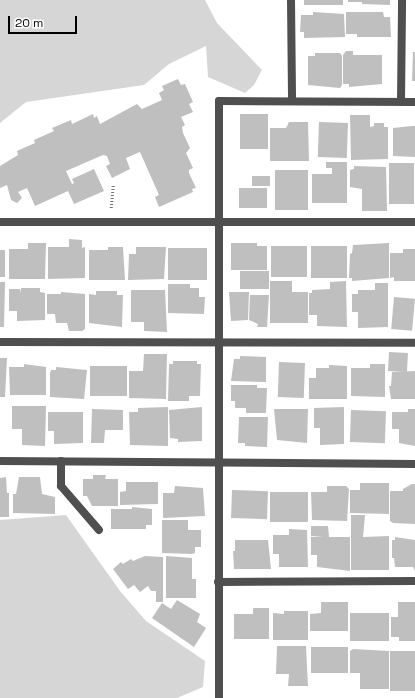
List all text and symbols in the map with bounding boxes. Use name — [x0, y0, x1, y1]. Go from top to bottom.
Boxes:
scale bar — [10, 8, 79, 34]
text: 20 m — [15, 15, 43, 31]

